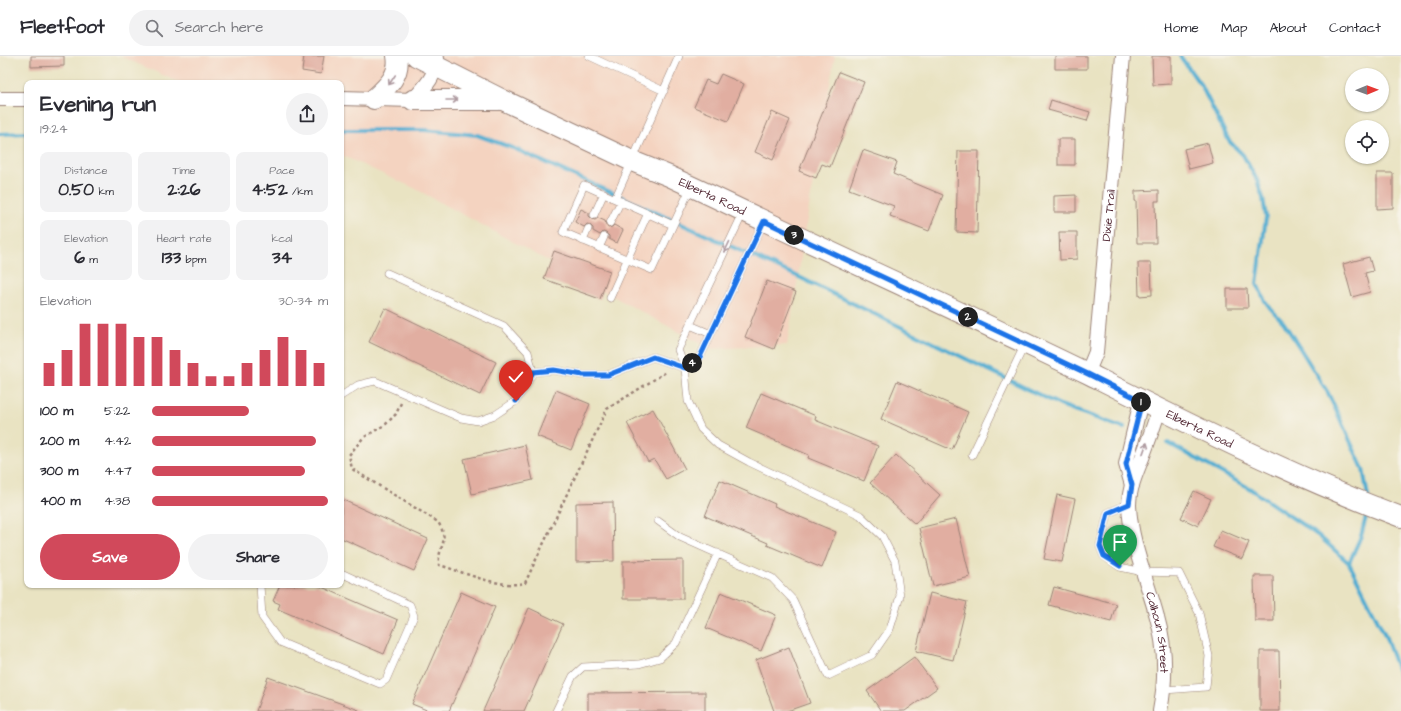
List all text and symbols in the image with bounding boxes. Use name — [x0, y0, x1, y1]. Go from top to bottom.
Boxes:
search box — [129, 10, 409, 46]
text: Fleetfoot — [20, 14, 105, 41]
icon: search — [143, 17, 165, 39]
text: Search here — [175, 17, 263, 38]
text: Home — [1164, 18, 1199, 38]
text: Map — [1221, 18, 1247, 38]
text: About — [1269, 18, 1307, 38]
text: Contact — [1329, 18, 1381, 38]
north arrow — [1345, 68, 1389, 112]
map controls — [1345, 68, 1389, 164]
one-way arrow — [388, 75, 396, 86]
text: Evening run — [40, 89, 156, 120]
button: share — [286, 93, 328, 135]
one-way arrow — [445, 96, 458, 104]
text: 19:24 — [40, 120, 68, 138]
button: locate — [1345, 120, 1389, 164]
text: Distance — [65, 163, 107, 178]
text: Time — [172, 163, 196, 178]
text: Pace — [269, 163, 295, 178]
street label: Elberta Road — [676, 173, 749, 219]
text: 0.50 — [58, 178, 94, 202]
text: 2:26 — [168, 178, 200, 202]
text: 4:52 — [252, 178, 288, 202]
text: km — [94, 184, 114, 199]
text: /km — [288, 184, 312, 199]
street label: Dixie Trail — [1098, 188, 1119, 242]
pin: 3 — [784, 225, 804, 245]
text: 3 — [791, 227, 797, 242]
text: Elevation — [64, 231, 108, 246]
text: Heart rate — [156, 231, 212, 246]
text: kcal — [271, 231, 293, 246]
one-way arrow — [723, 240, 730, 252]
text: 6 — [74, 246, 85, 270]
text: 133 — [162, 246, 181, 270]
text: 34 — [272, 246, 292, 270]
text: m — [85, 252, 98, 267]
text: bpm — [181, 252, 206, 267]
text: Elevation — [40, 292, 91, 310]
text: 30–34 m — [278, 292, 328, 310]
pin: 2 — [958, 307, 978, 327]
text: 2 — [965, 309, 971, 324]
pin: 4 — [682, 353, 702, 373]
text: 4 — [688, 355, 696, 370]
pin — [499, 360, 533, 401]
icon: check — [505, 366, 527, 388]
pin: 1 — [1131, 392, 1151, 412]
text: 1 — [1140, 394, 1142, 409]
text: 100 m — [40, 402, 73, 420]
text: 5:22 — [104, 402, 130, 420]
street label: Elberta Road — [1164, 405, 1236, 452]
text: 200 m — [40, 432, 79, 450]
text: 4:42 — [104, 432, 131, 450]
one-way arrow — [1142, 443, 1150, 455]
text: 300 m — [40, 462, 78, 480]
text: 4:47 — [104, 462, 132, 480]
text: 400 m — [40, 492, 81, 510]
text: 4:38 — [104, 492, 130, 510]
pin — [1103, 525, 1137, 566]
icon: arrive — [1109, 531, 1131, 553]
button: Save — [40, 534, 180, 580]
button: Share — [188, 534, 328, 580]
street label: Calhoun Street — [1141, 589, 1173, 673]

